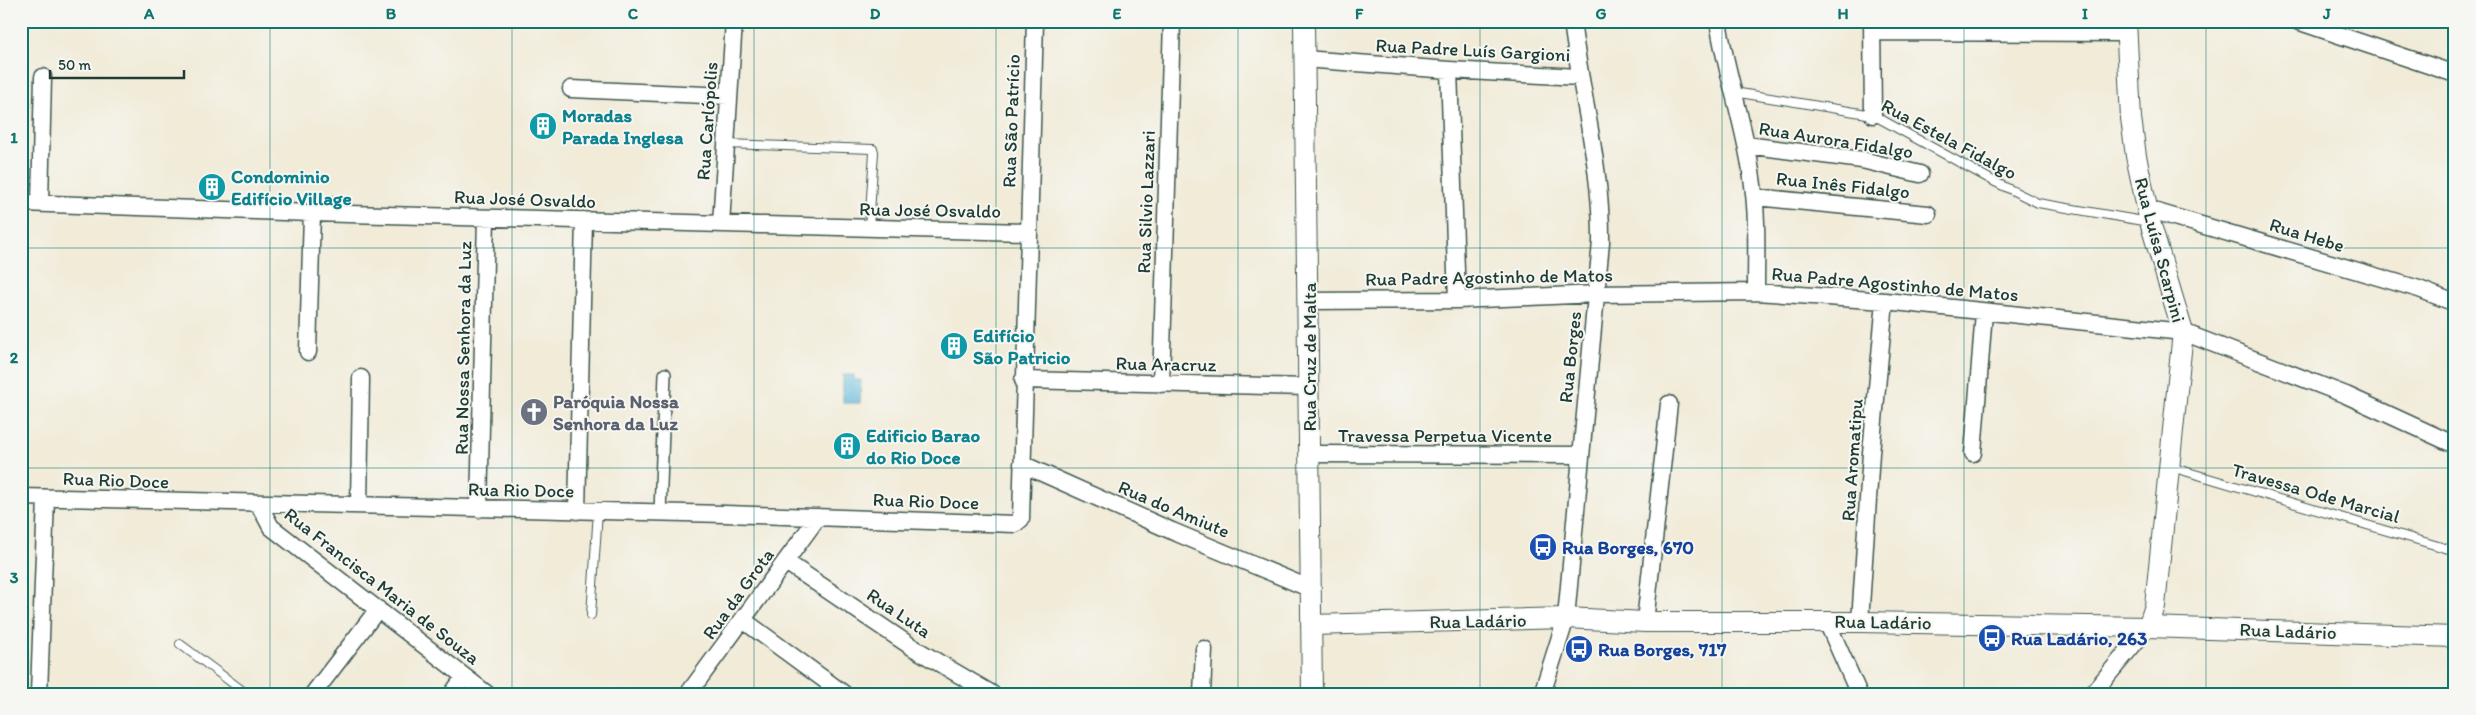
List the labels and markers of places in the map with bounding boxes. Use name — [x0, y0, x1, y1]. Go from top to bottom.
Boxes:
place label: Moradas Parada Inglesa — [562, 104, 684, 149]
building icon: Moradas Parada Inglesa — [528, 111, 558, 141]
place label: Condominio Edifício Village — [231, 165, 352, 210]
building icon: Condominio Edifício Village — [197, 172, 227, 202]
place label: Edifício São Patricio — [973, 324, 1071, 369]
building icon: Edifício São Patricio — [939, 331, 969, 361]
place label: Paróquia Nossa Senhora da Luz — [553, 390, 679, 435]
church icon: Paróquia Nossa Senhora da Luz — [519, 397, 549, 427]
place label: Edificio Barao do Rio Doce — [866, 424, 980, 469]
building icon: Edificio Barao do Rio Doce — [832, 431, 862, 461]
bus stop icon: Rua Borges, 670 — [1528, 532, 1558, 562]
place label: Rua Borges, 670 — [1562, 536, 1694, 559]
bus stop icon: Rua Ladário, 263 — [1977, 623, 2007, 653]
place label: Rua Ladário, 263 — [2011, 627, 2147, 650]
bus stop icon: Rua Borges, 717 — [1564, 634, 1594, 664]
place label: Rua Borges, 717 — [1598, 638, 1727, 661]

